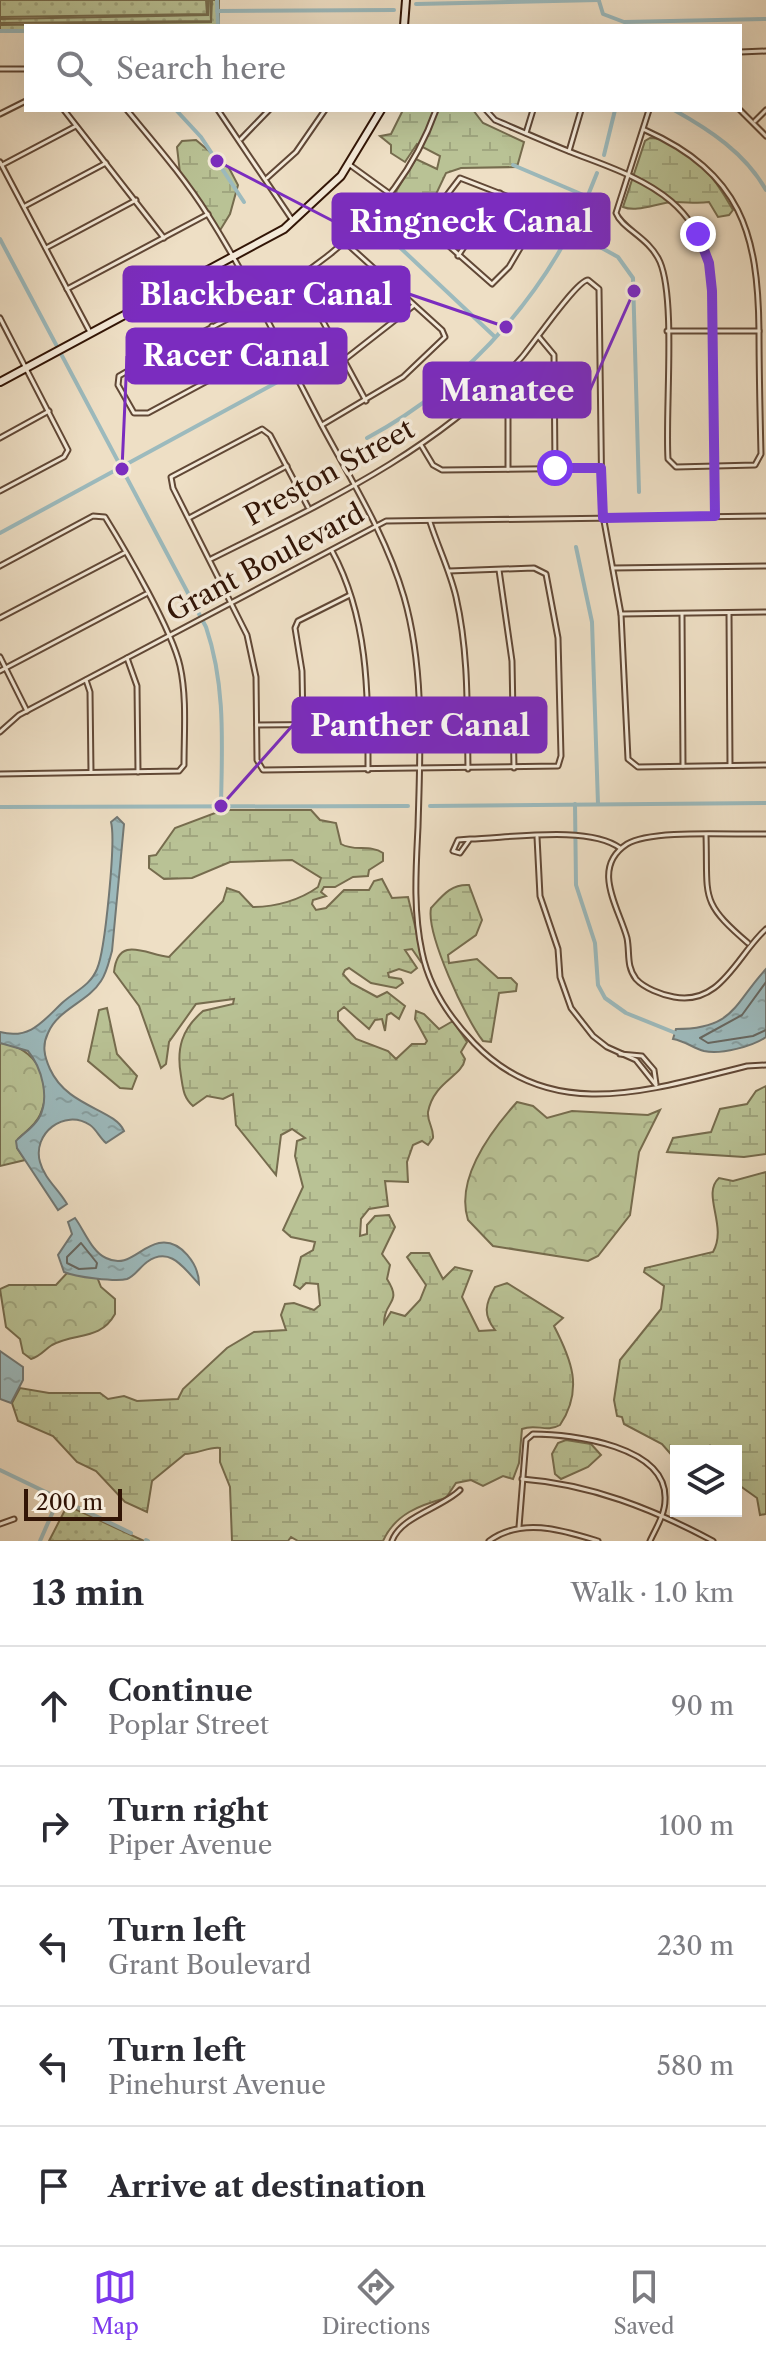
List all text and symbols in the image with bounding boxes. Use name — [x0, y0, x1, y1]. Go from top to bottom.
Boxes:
search box — [24, 24, 742, 112]
icon: search — [52, 46, 96, 90]
text: Search here — [116, 50, 286, 87]
callout: Ringneck Canal — [333, 194, 609, 248]
text: Ringneck Canal — [349, 203, 593, 240]
route end — [680, 216, 716, 252]
callout: Blackbear Canal — [124, 267, 409, 321]
text: Blackbear Canal — [139, 276, 393, 313]
callout: Racer Canal — [127, 329, 346, 383]
text: Racer Canal — [143, 337, 329, 374]
callout: Manatee — [424, 363, 590, 417]
text: Manatee — [440, 372, 574, 409]
street label: Preston Street — [238, 411, 420, 533]
route start — [537, 450, 573, 486]
street label: Grant Boulevard — [160, 496, 370, 628]
callout: Panther Canal — [293, 698, 546, 752]
text: Panther Canal — [310, 707, 530, 744]
map controls — [670, 1445, 742, 1517]
button: layers — [670, 1445, 742, 1517]
scale bar — [24, 1485, 122, 1521]
text: 200 m — [36, 1489, 103, 1516]
text: 13 min — [32, 1572, 144, 1614]
text: Walk · 1.0 km — [571, 1577, 734, 1609]
text: Continue — [108, 1672, 253, 1709]
icon: ahead — [32, 1684, 76, 1728]
text: 90 m — [671, 1690, 734, 1722]
text: Poplar Street — [108, 1709, 269, 1741]
text: Turn right — [108, 1792, 268, 1829]
icon: right — [32, 1804, 76, 1848]
text: 100 m — [659, 1810, 734, 1842]
text: Piper Avenue — [108, 1829, 272, 1861]
text: Turn left — [108, 1912, 245, 1949]
icon: left — [32, 1924, 76, 1968]
text: 230 m — [657, 1930, 734, 1962]
text: Grant Boulevard — [108, 1949, 311, 1981]
text: Turn left — [108, 2032, 245, 2069]
icon: left — [32, 2044, 76, 2088]
text: 580 m — [657, 2050, 734, 2082]
text: Pinehurst Avenue — [108, 2069, 326, 2101]
icon: arrive — [32, 2164, 76, 2208]
text: Arrive at destination — [108, 2168, 426, 2205]
tab: Map — [91, 2265, 139, 2340]
tab: Directions — [322, 2265, 430, 2340]
tab: Saved — [613, 2265, 674, 2340]

